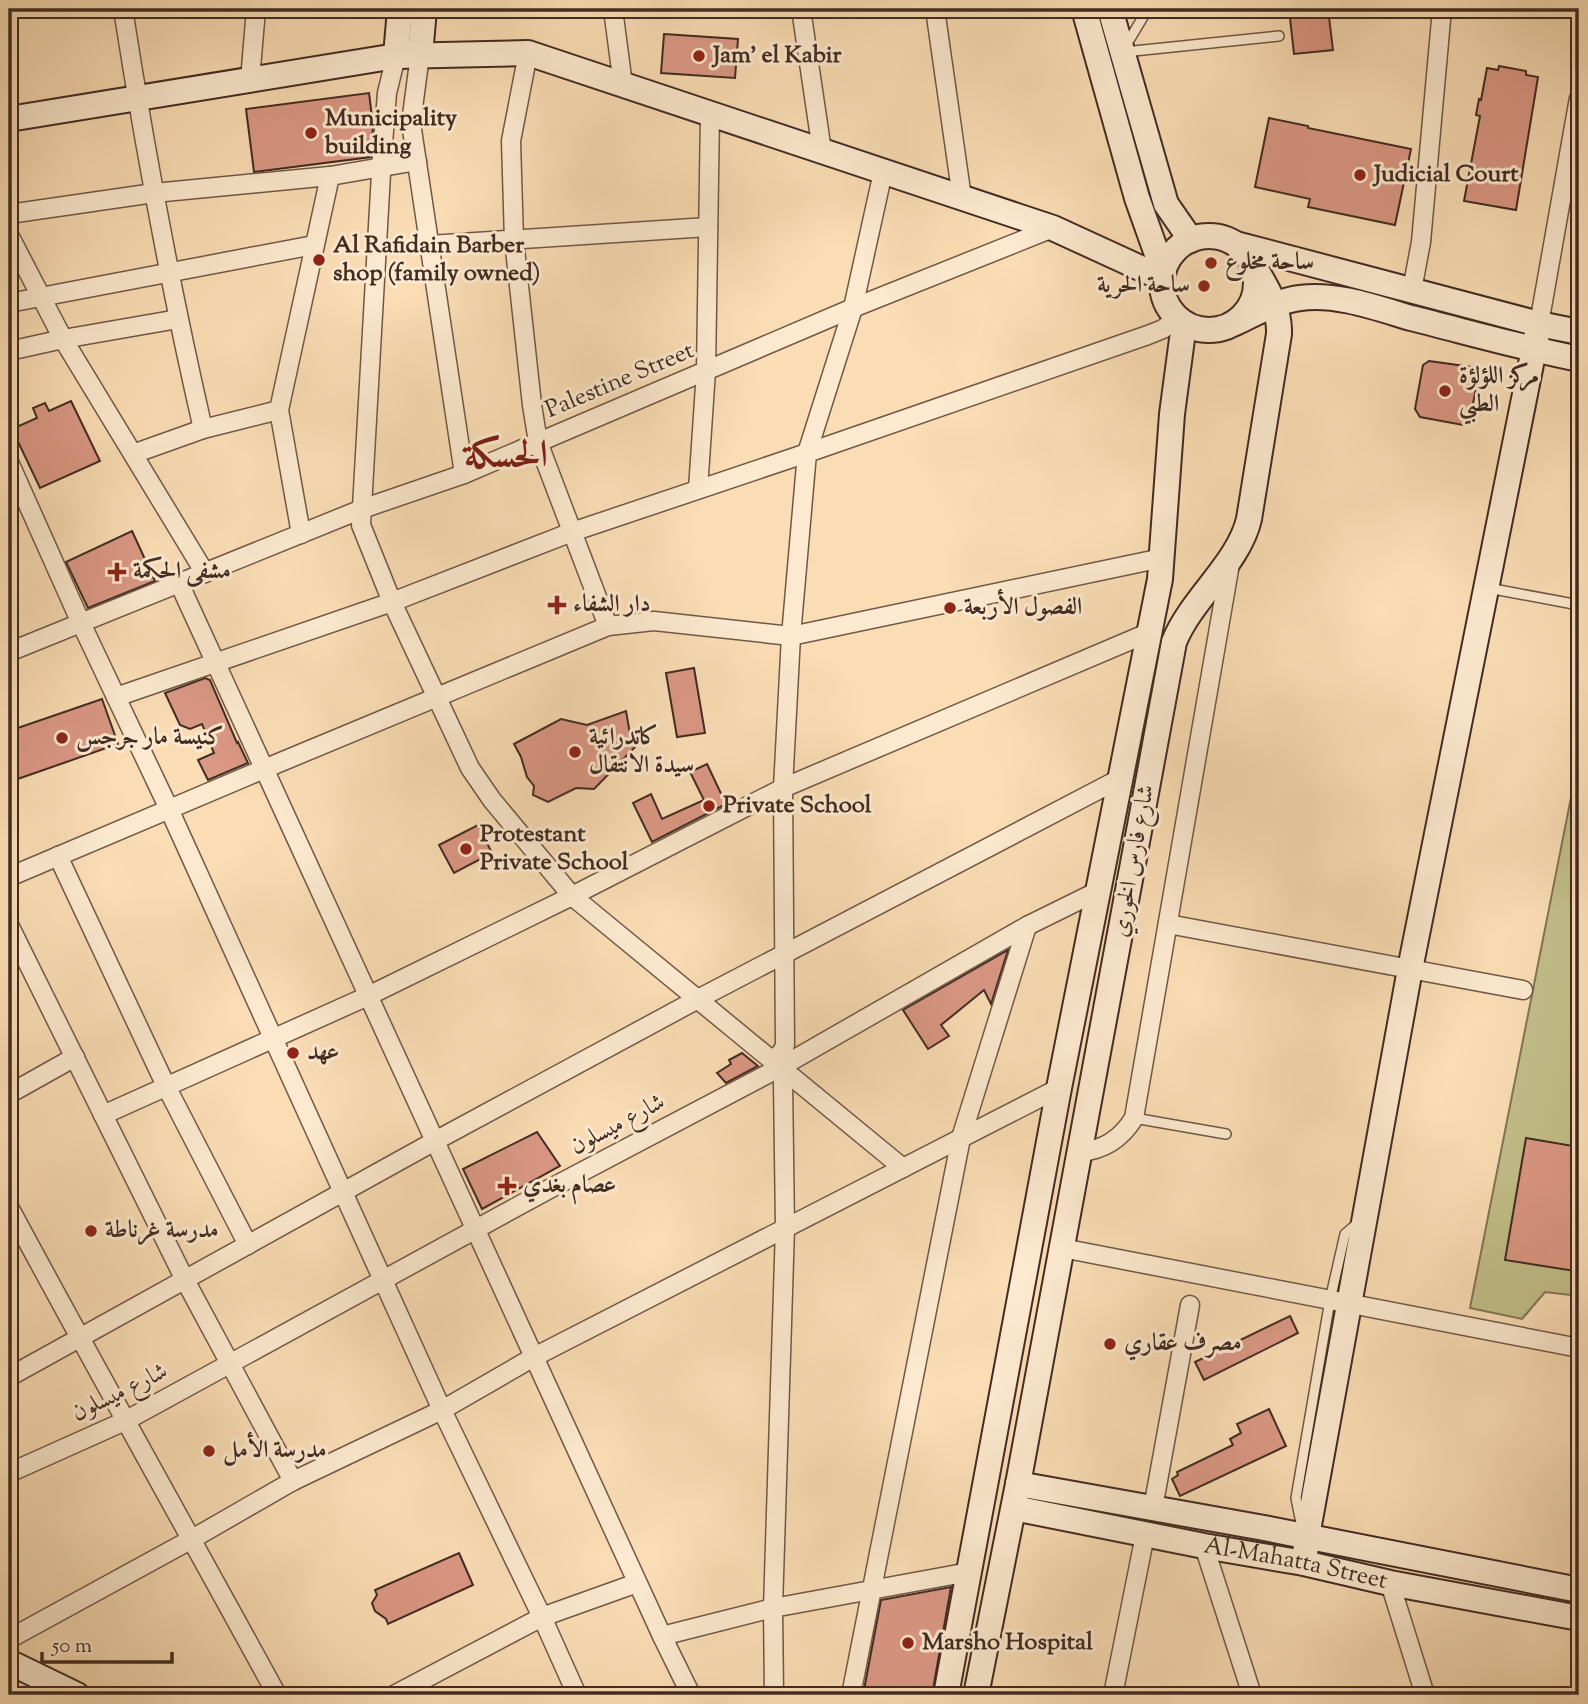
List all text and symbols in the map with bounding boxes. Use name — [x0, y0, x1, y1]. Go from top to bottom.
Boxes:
place label: Jam' el Kabir — [711, 39, 842, 73]
marker: Jam' el Kabir — [691, 48, 707, 64]
place label: Municipality building — [324, 102, 457, 164]
marker: Municipality building — [303, 125, 319, 141]
place label: Judicial Court — [1372, 158, 1519, 192]
marker: Judicial Court — [1352, 167, 1368, 183]
place label: Al Rafidain Barber shop (family owned) — [333, 229, 540, 291]
place label: ساحة مخلوع — [1225, 246, 1314, 281]
marker: Al Rafidain Barber shop (family owned) — [311, 252, 327, 268]
marker: ساحة مخلوع — [1203, 255, 1219, 271]
place label: ساحة الحرية — [1097, 269, 1190, 303]
marker: ساحة الحرية — [1196, 278, 1212, 294]
street label: Palestine Street — [540, 334, 700, 428]
place label: مركز اللؤلؤة الطبي — [1459, 360, 1539, 425]
marker: مركز اللؤلؤة الطبي — [1437, 383, 1453, 399]
district label: الحسكة — [462, 430, 548, 484]
place label: مشفى الحكمة — [133, 555, 231, 589]
marker: مشفى الحكمة — [107, 562, 127, 582]
place label: دار الشفاء — [573, 588, 650, 622]
place label: الفصول الأربعة — [964, 588, 1082, 625]
marker: دار الشفاء — [547, 595, 567, 615]
marker: الفصول الأربعة — [942, 600, 958, 616]
place label: كنيسة مار جرجس — [76, 721, 224, 755]
place label: كاتدرائية سيدة الانتقال — [589, 721, 694, 783]
marker: كنيسة مار جرجس — [54, 730, 70, 746]
marker: كاتدرائية سيدة الانتقال — [567, 744, 583, 760]
street label: شارع فارس الخوري — [1104, 782, 1165, 940]
place label: Private School — [723, 789, 872, 823]
marker: Private School — [701, 798, 717, 814]
place label: Protestant Private School — [480, 818, 629, 880]
marker: Protestant Private School — [458, 841, 474, 857]
place label: عهد — [307, 1036, 339, 1070]
marker: عهد — [285, 1045, 301, 1061]
street label: شارع ميسلون — [565, 1086, 672, 1165]
place label: عصام بغدي — [523, 1169, 616, 1205]
marker: عصام بغدي — [497, 1176, 517, 1196]
place label: مدرسة غرناطة — [105, 1214, 219, 1248]
marker: مدرسة غرناطة — [83, 1223, 99, 1239]
place label: مصرف عقاري — [1124, 1327, 1241, 1361]
marker: مصرف عقاري — [1102, 1336, 1118, 1352]
street label: شارع ميسلون — [66, 1355, 174, 1432]
place label: مدرسة الأمل — [223, 1431, 326, 1468]
marker: مدرسة الأمل — [201, 1443, 217, 1459]
street label: Al-Mahatta Street — [1201, 1529, 1391, 1599]
scale bar — [42, 1620, 172, 1664]
place label: Marsho Hospital — [922, 1626, 1093, 1660]
text: 50 m — [51, 1632, 92, 1662]
marker: Marsho Hospital — [900, 1635, 916, 1651]

